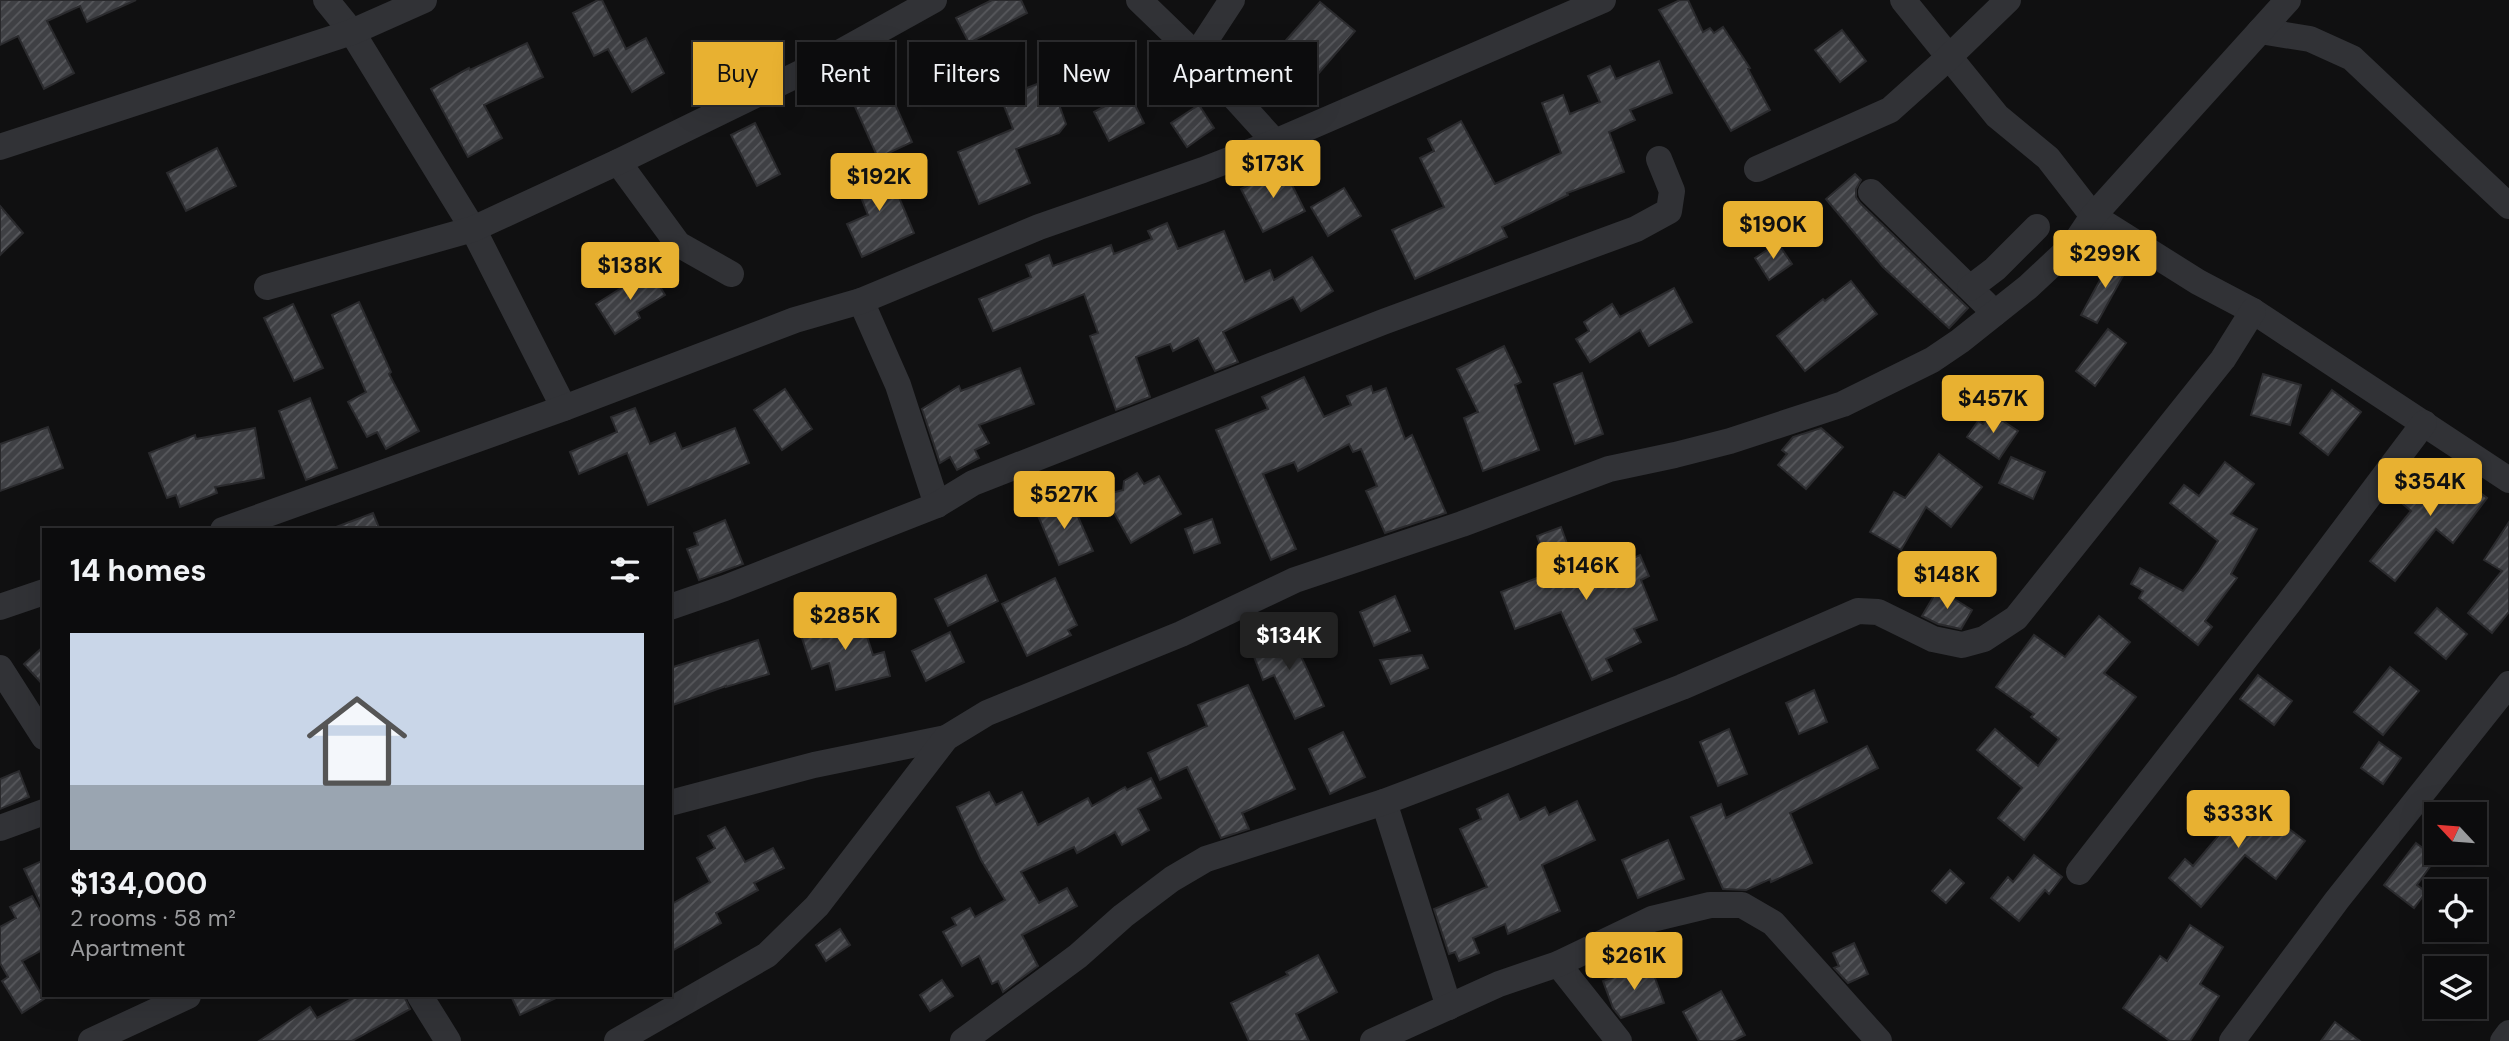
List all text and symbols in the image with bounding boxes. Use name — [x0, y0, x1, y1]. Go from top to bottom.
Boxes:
chip: Buy — [693, 42, 783, 105]
chip: Rent — [797, 42, 895, 105]
chip: Filters — [909, 42, 1025, 105]
chip: New — [1039, 42, 1135, 105]
chip: Apartment — [1149, 42, 1317, 105]
pin: $173K — [1224, 140, 1322, 200]
text: $173K — [1241, 148, 1305, 178]
pin: $192K — [830, 154, 928, 213]
text: $192K — [847, 161, 912, 191]
pin: $190K — [1724, 202, 1822, 261]
text: $190K — [1739, 209, 1807, 239]
pin: $299K — [2056, 230, 2154, 290]
text: $299K — [2069, 238, 2141, 268]
pin: $138K — [581, 243, 679, 302]
text: $138K — [597, 250, 663, 280]
pin: $457K — [1944, 376, 2042, 435]
text: $457K — [1958, 383, 2028, 413]
pin: $354K — [2381, 458, 2479, 518]
text: $354K — [2394, 466, 2466, 496]
pin: $527K — [1015, 472, 1113, 531]
text: $527K — [1030, 479, 1098, 509]
pin: $146K — [1537, 542, 1635, 602]
text: $146K — [1553, 550, 1619, 580]
text: 14 homes — [70, 551, 207, 590]
icon: filters — [606, 551, 644, 589]
pin: $148K — [1898, 552, 1996, 611]
text: $148K — [1914, 559, 1980, 589]
pin: $285K — [796, 592, 894, 652]
text: $285K — [810, 600, 880, 630]
pin: $134K — [1240, 612, 1338, 672]
text: $134K — [1256, 620, 1322, 650]
icon: home — [294, 678, 420, 804]
pin: $333K — [2189, 790, 2287, 850]
text: $333K — [2203, 798, 2273, 828]
north arrow — [2424, 802, 2487, 864]
map controls — [2424, 802, 2487, 1019]
text: $134,000 — [70, 864, 207, 903]
button: locate — [2424, 879, 2487, 942]
text: 2 rooms · 58 m² — [70, 903, 236, 933]
pin: $261K — [1585, 932, 1683, 992]
text: Apartment — [70, 933, 185, 963]
text: $261K — [1601, 940, 1667, 970]
button: layers — [2424, 956, 2487, 1019]

